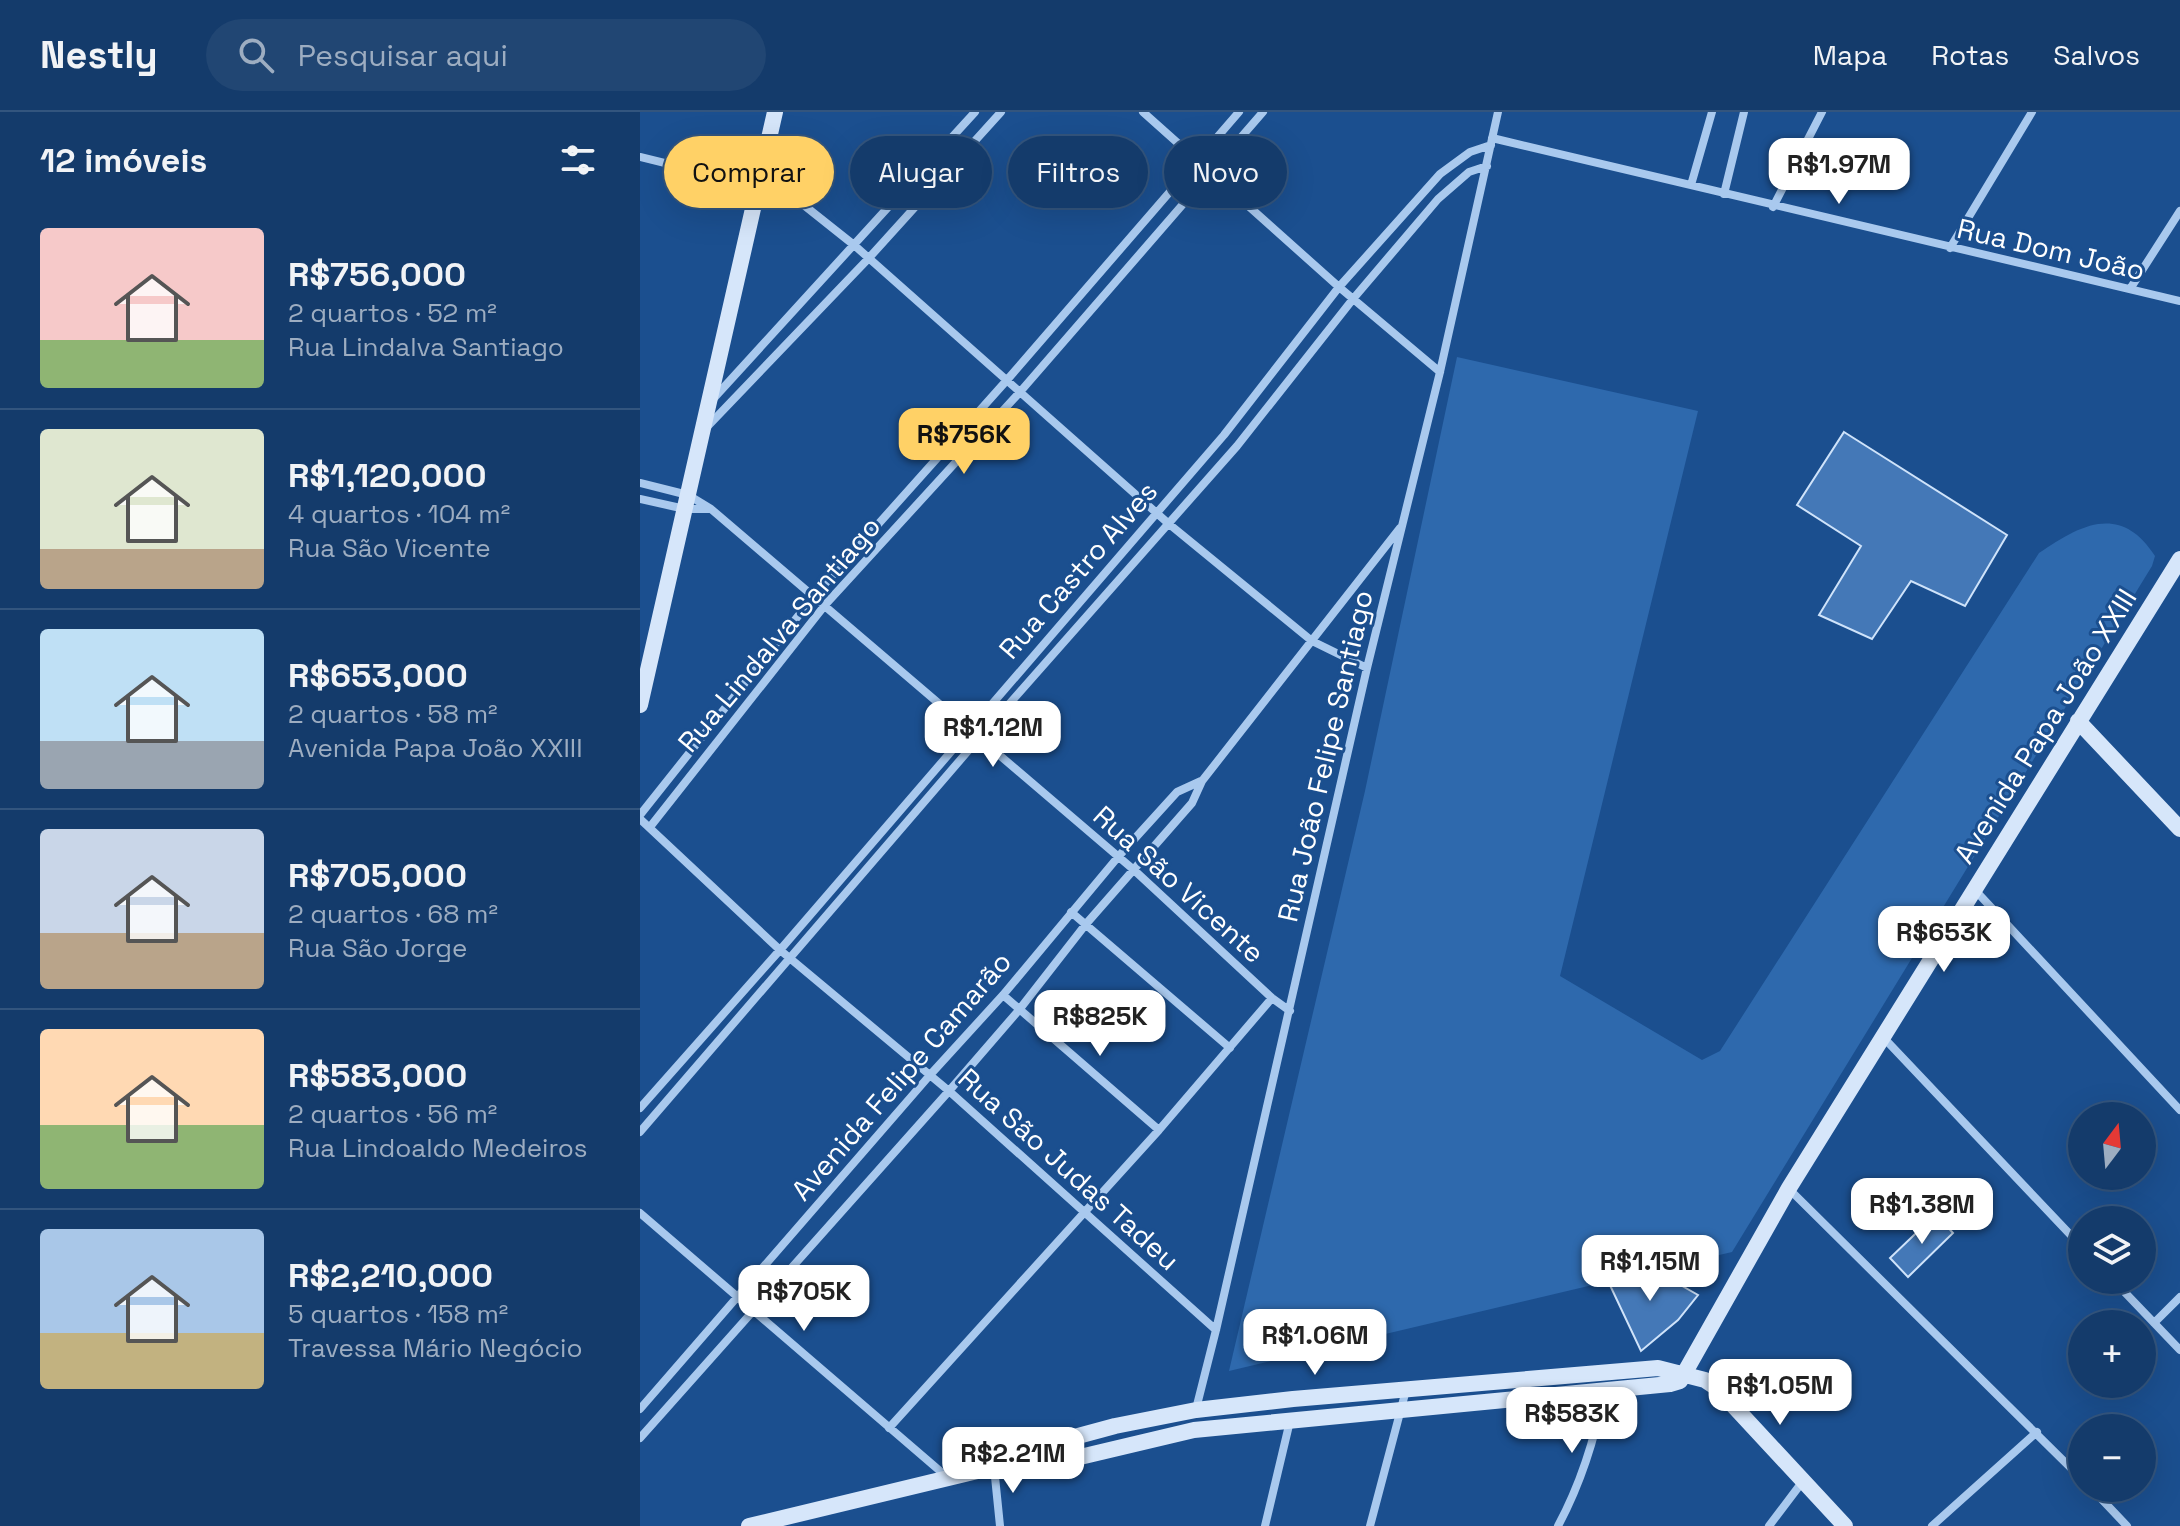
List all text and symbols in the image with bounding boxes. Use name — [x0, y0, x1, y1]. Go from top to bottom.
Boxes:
search box — [206, 19, 766, 91]
text: Nestly — [40, 31, 158, 79]
icon: search — [234, 33, 278, 77]
text: Pesquisar aqui — [298, 36, 508, 75]
text: Mapa — [1813, 37, 1887, 73]
text: Rotas — [1931, 37, 2009, 73]
text: Salvos — [2053, 37, 2140, 73]
chip: Comprar — [664, 136, 834, 208]
chip: Alugar — [850, 136, 992, 208]
chip: Filtros — [1008, 136, 1148, 208]
chip: Novo — [1164, 136, 1287, 208]
icon: filters — [556, 138, 600, 182]
pin: R$1.97M — [1765, 138, 1913, 206]
text: 12 imóveis — [40, 139, 207, 182]
text: R$1.97M — [1787, 147, 1891, 181]
street label: Rua Dom João — [1954, 210, 2148, 288]
text: R$756,000 — [288, 253, 466, 296]
icon: home — [104, 260, 200, 356]
text: 2 quartos · 52 m² — [288, 296, 497, 330]
text: Rua Lindalva Santiago — [288, 330, 564, 364]
pin: R$756K — [899, 408, 1029, 476]
text: R$756K — [917, 417, 1011, 451]
text: R$1,120,000 — [288, 454, 487, 497]
icon: home — [104, 461, 200, 557]
street label: Rua Castro Alves — [991, 474, 1165, 666]
text: 4 quartos · 104 m² — [288, 497, 510, 531]
street label: Rua Lindalva Santiago — [670, 509, 888, 759]
text: Rua São Vicente — [288, 531, 491, 565]
street label: Avenida Papa João XXIII — [1946, 582, 2144, 870]
street label: Rua João Felipe Santiago — [1269, 587, 1381, 925]
text: R$653,000 — [288, 654, 468, 697]
icon: home — [104, 661, 200, 757]
text: 2 quartos · 58 m² — [288, 697, 498, 731]
pin: R$1.12M — [919, 701, 1067, 769]
text: R$1.12M — [943, 710, 1043, 744]
text: Avenida Papa João XXIII — [288, 731, 583, 765]
street label: Rua São Vicente — [1086, 798, 1272, 970]
text: R$705,000 — [288, 854, 467, 897]
icon: home — [104, 861, 200, 957]
text: 2 quartos · 68 m² — [288, 897, 498, 931]
pin: R$653K — [1879, 906, 2009, 974]
text: R$653K — [1896, 915, 1992, 949]
text: Rua São Jorge — [288, 931, 467, 965]
street label: Avenida Felipe Camarão — [783, 944, 1019, 1208]
pin: R$825K — [1035, 990, 1165, 1058]
text: R$825K — [1052, 999, 1148, 1033]
text: R$583,000 — [288, 1054, 467, 1097]
street label: Rua São Judas Tadeu — [951, 1060, 1187, 1278]
icon: home — [104, 1061, 200, 1157]
text: 2 quartos · 56 m² — [288, 1097, 497, 1131]
north arrow — [2068, 1102, 2156, 1190]
map controls — [2068, 1102, 2156, 1502]
text: Rua Lindoaldo Medeiros — [288, 1131, 588, 1165]
pin: R$1.38M — [1848, 1178, 1996, 1246]
text: R$1.38M — [1869, 1187, 1975, 1221]
button: layers — [2068, 1206, 2156, 1294]
pin: R$1.15M — [1576, 1235, 1724, 1303]
text: R$1.15M — [1600, 1244, 1700, 1278]
text: R$2,210,000 — [288, 1254, 493, 1297]
icon: home — [104, 1261, 200, 1357]
pin: R$705K — [739, 1265, 869, 1333]
text: R$705K — [756, 1274, 852, 1308]
text: 5 quartos · 158 m² — [288, 1297, 508, 1331]
pin: R$1.06M — [1241, 1309, 1389, 1377]
button: + — [2068, 1310, 2156, 1398]
text: R$1.06M — [1261, 1318, 1369, 1352]
text: Travessa Mário Negócio — [288, 1331, 583, 1365]
pin: R$1.05M — [1706, 1359, 1854, 1427]
text: R$1.05M — [1727, 1368, 1833, 1402]
pin: R$583K — [1507, 1387, 1637, 1455]
text: R$583K — [1524, 1396, 1620, 1430]
button: − — [2068, 1414, 2156, 1502]
pin: R$2.21M — [939, 1427, 1087, 1495]
text: R$2.21M — [960, 1436, 1066, 1470]

